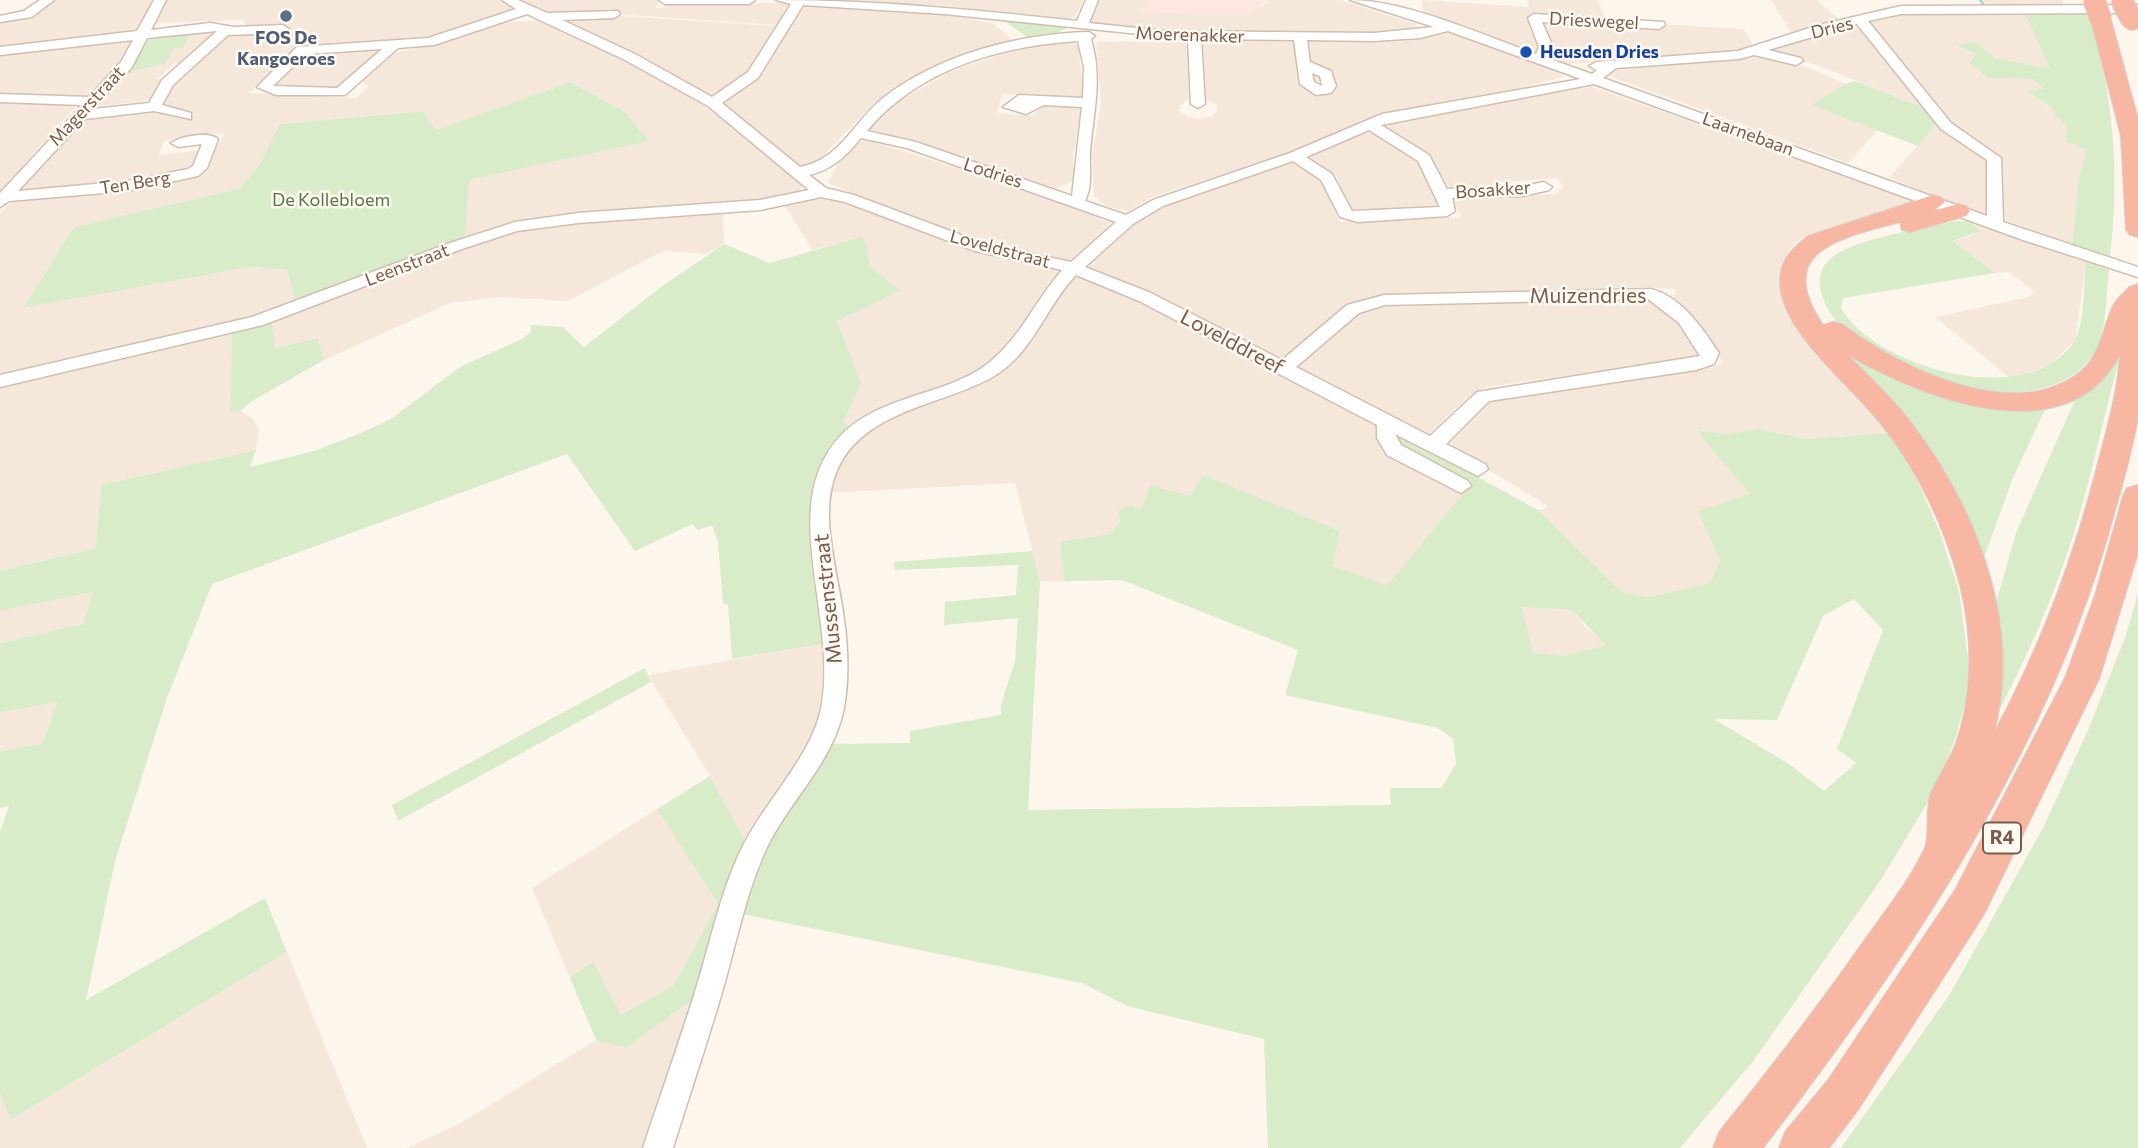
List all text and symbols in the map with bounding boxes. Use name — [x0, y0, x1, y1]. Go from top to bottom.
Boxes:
marker: FOS De Kangoeroes — [278, 8, 294, 24]
street label: Drieswegel — [1549, 8, 1639, 34]
street label: Dries — [1809, 12, 1855, 44]
street label: Moerenakker — [1135, 22, 1245, 48]
place label: FOS De Kangoeroes — [237, 27, 335, 70]
place label: Heusden Dries — [1540, 41, 1659, 63]
marker: Heusden Dries — [1518, 44, 1534, 60]
street label: Magerstraat — [45, 62, 129, 150]
street label: Laarnebaan — [1699, 107, 1797, 161]
street label: Lodries — [961, 153, 1025, 193]
street label: Ten Berg — [98, 167, 172, 199]
street label: Bosakker — [1455, 177, 1531, 203]
park label: De Kollebloem — [272, 189, 390, 211]
street label: Loveldstraat — [948, 225, 1052, 273]
street label: Leenstraat — [362, 239, 452, 291]
street label: Muizendries — [1529, 283, 1647, 309]
street label: Lovelddreef — [1176, 304, 1288, 380]
street label: Mussenstraat — [809, 533, 847, 665]
road number: R4 — [1983, 822, 2021, 853]

